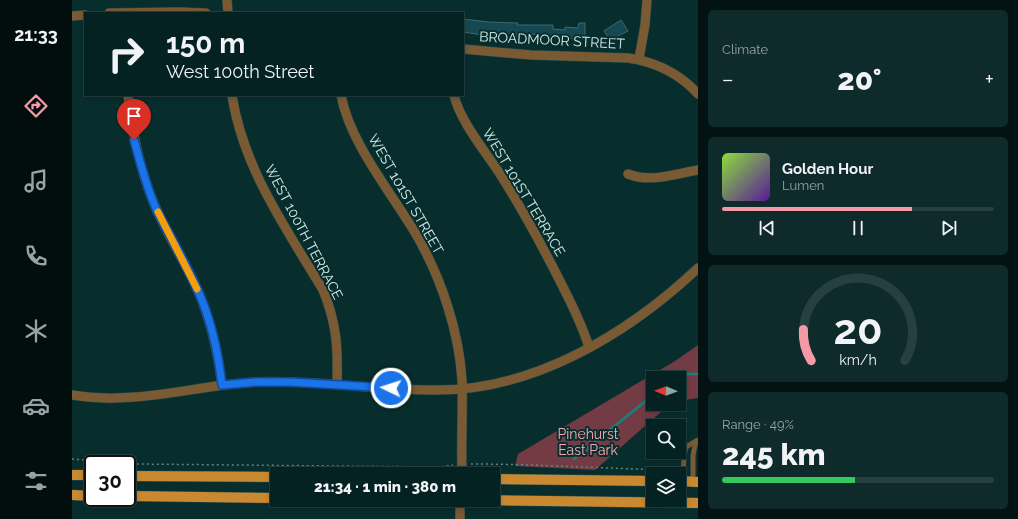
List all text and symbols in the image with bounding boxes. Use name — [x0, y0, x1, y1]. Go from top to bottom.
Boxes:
text: 21:33 — [14, 24, 58, 45]
text: 150 m — [166, 27, 245, 60]
icon: right — [100, 28, 152, 80]
street label: BROADMOOR STREET — [479, 28, 626, 52]
text: Climate — [722, 42, 768, 57]
text: West 100th Street — [166, 61, 314, 82]
text: 20° — [837, 62, 881, 97]
text: − — [722, 66, 734, 92]
text: + — [985, 66, 994, 92]
icon: directions — [22, 92, 50, 120]
pin — [117, 99, 151, 140]
icon: arrive — [123, 105, 145, 127]
street label: WEST 101ST TERRACE — [480, 125, 568, 259]
street label: WEST 101ST STREET — [365, 131, 447, 257]
text: Golden Hour — [782, 160, 873, 178]
street label: WEST 100TH TERRACE — [262, 162, 346, 302]
icon: music — [22, 167, 50, 195]
text: Lumen — [782, 178, 824, 193]
icon: previous — [756, 217, 778, 239]
icon: pause — [847, 217, 869, 239]
icon: next — [938, 217, 960, 239]
icon: phone — [22, 242, 50, 270]
text: 20 — [834, 305, 882, 354]
icon: climate — [22, 317, 50, 345]
text: km/h — [839, 352, 877, 368]
position arrow — [370, 367, 412, 409]
north arrow — [646, 371, 686, 411]
map controls — [646, 371, 686, 507]
icon: car — [22, 392, 50, 420]
text: Range · 49% — [722, 417, 794, 432]
button: search — [646, 419, 686, 459]
park label: Pinehurst East Park — [558, 426, 619, 458]
text: 245 km — [722, 437, 826, 472]
speed limit sign: 30 — [84, 455, 136, 507]
icon: filters — [22, 467, 50, 495]
button: layers — [646, 467, 686, 507]
text: 21:34 · 1 min · 380 m — [314, 478, 456, 496]

